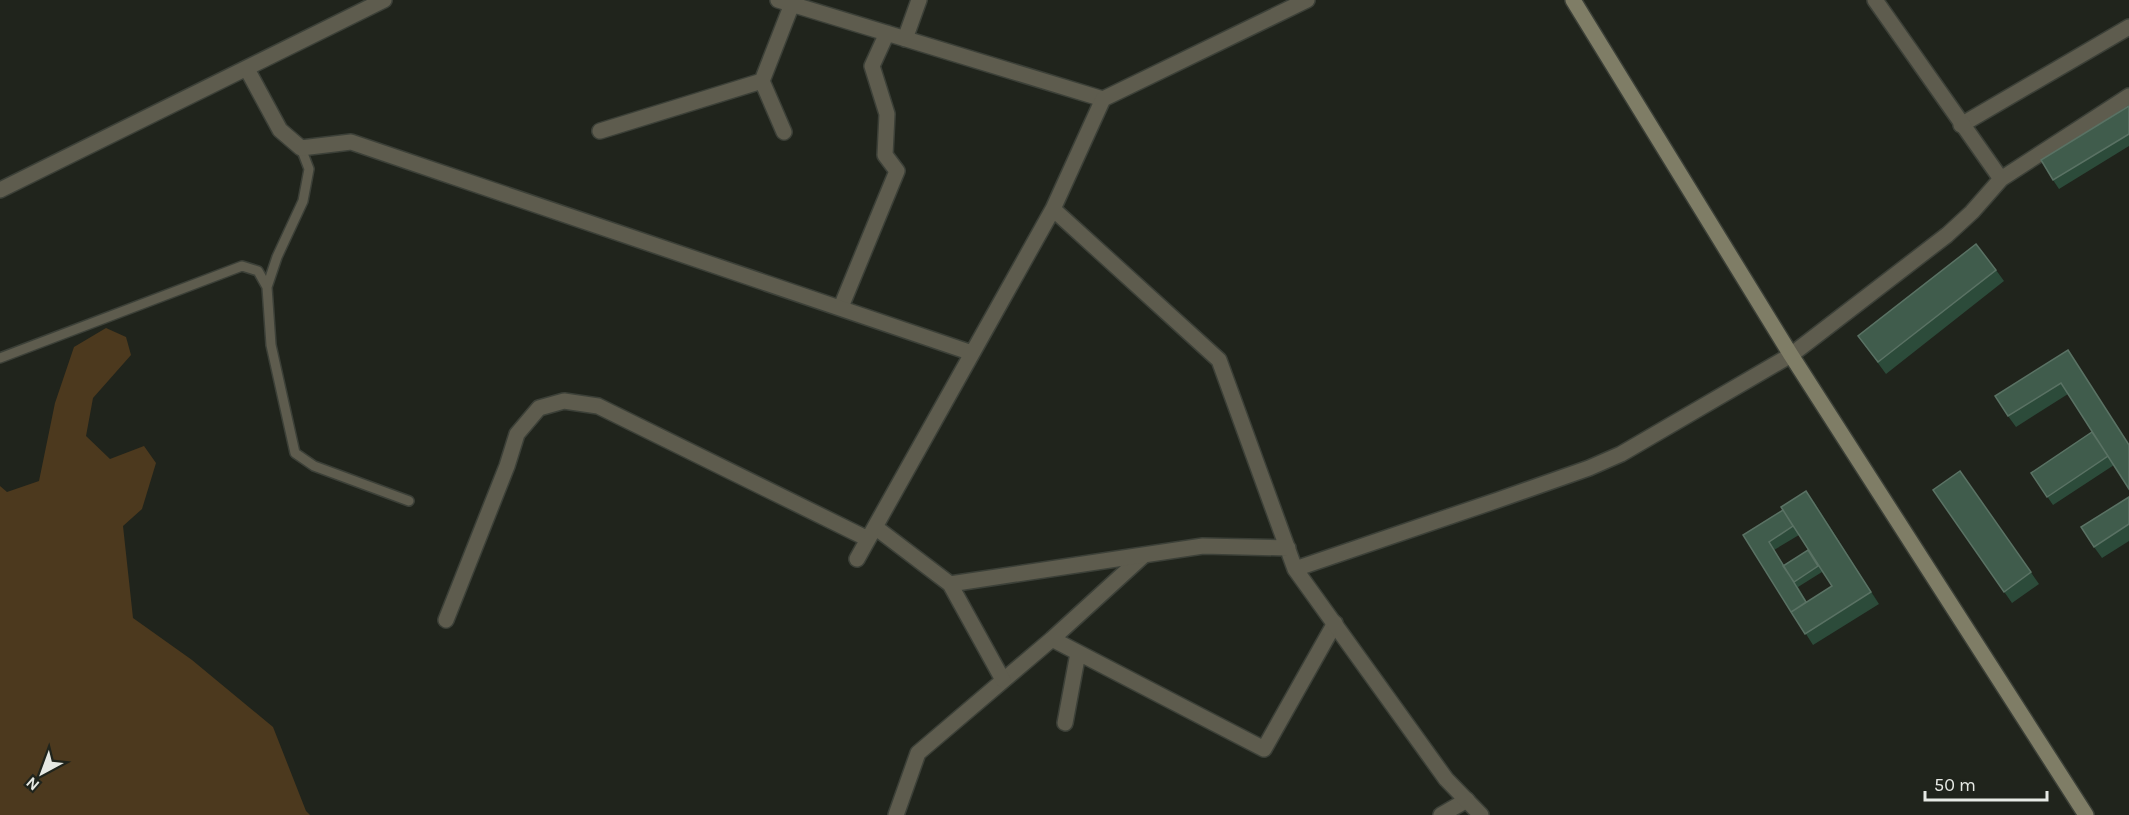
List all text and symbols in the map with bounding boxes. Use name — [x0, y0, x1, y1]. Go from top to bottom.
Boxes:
north arrow — [12, 743, 72, 803]
scale bar — [1925, 764, 2046, 802]
text: N — [22, 773, 43, 795]
text: 50 m — [1934, 774, 1976, 796]

